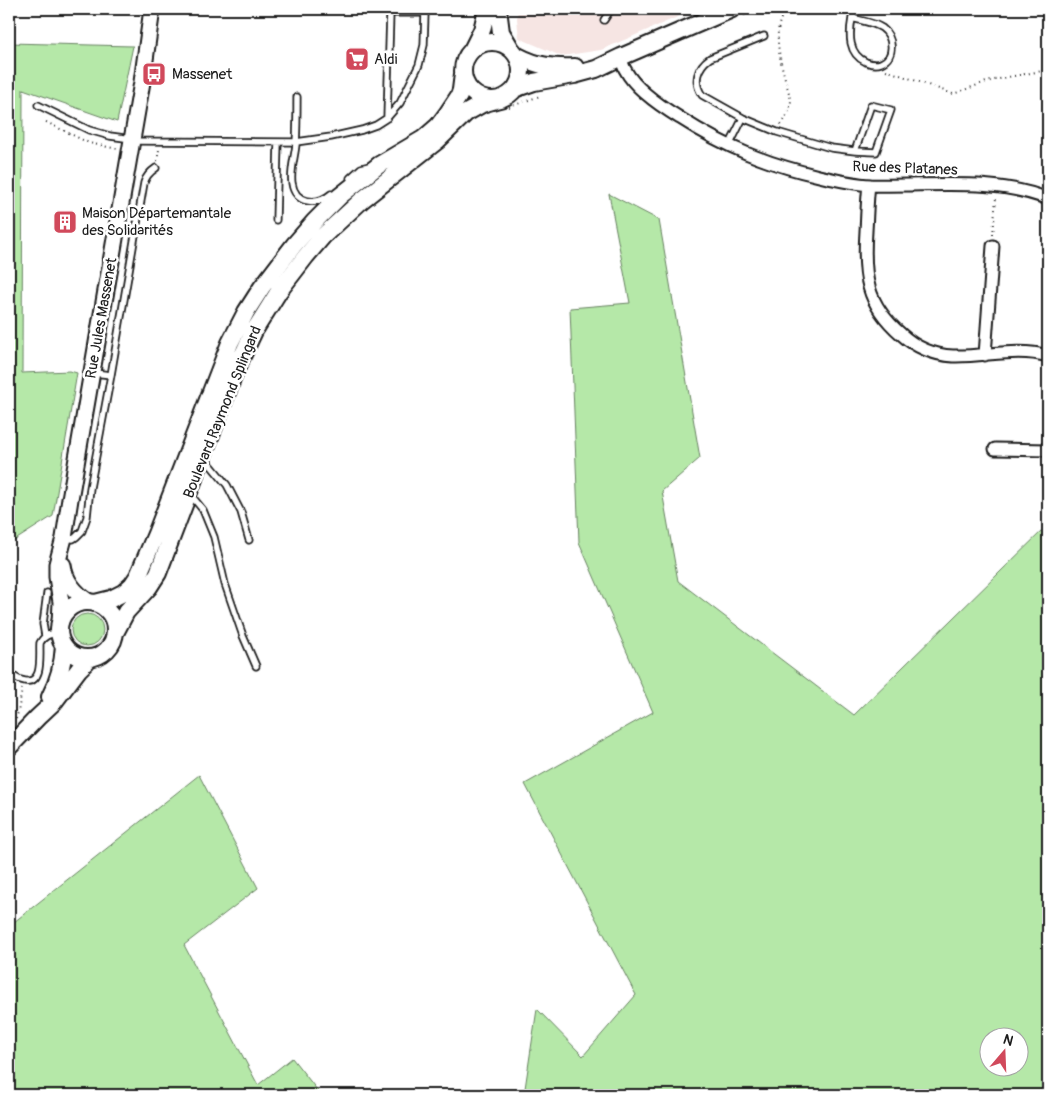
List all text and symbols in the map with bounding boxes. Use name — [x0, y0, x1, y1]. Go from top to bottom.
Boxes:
supermarket icon: Aldi — [344, 46, 370, 72]
place label: Aldi — [374, 50, 398, 69]
bus stop icon: Massenet — [141, 61, 167, 87]
place label: Massenet — [172, 65, 233, 84]
street label: Rue des Platanes — [852, 157, 958, 180]
place label: Maison Départemantale des Solidarités — [82, 204, 232, 240]
building icon: Maison Départemantale des Solidarités — [52, 209, 78, 235]
street label: Rue Jules Massenet — [81, 255, 122, 380]
street label: Boulevard Raymond Splingard — [179, 323, 266, 501]
north arrow — [980, 1026, 1030, 1076]
text: N — [1001, 1031, 1015, 1050]

